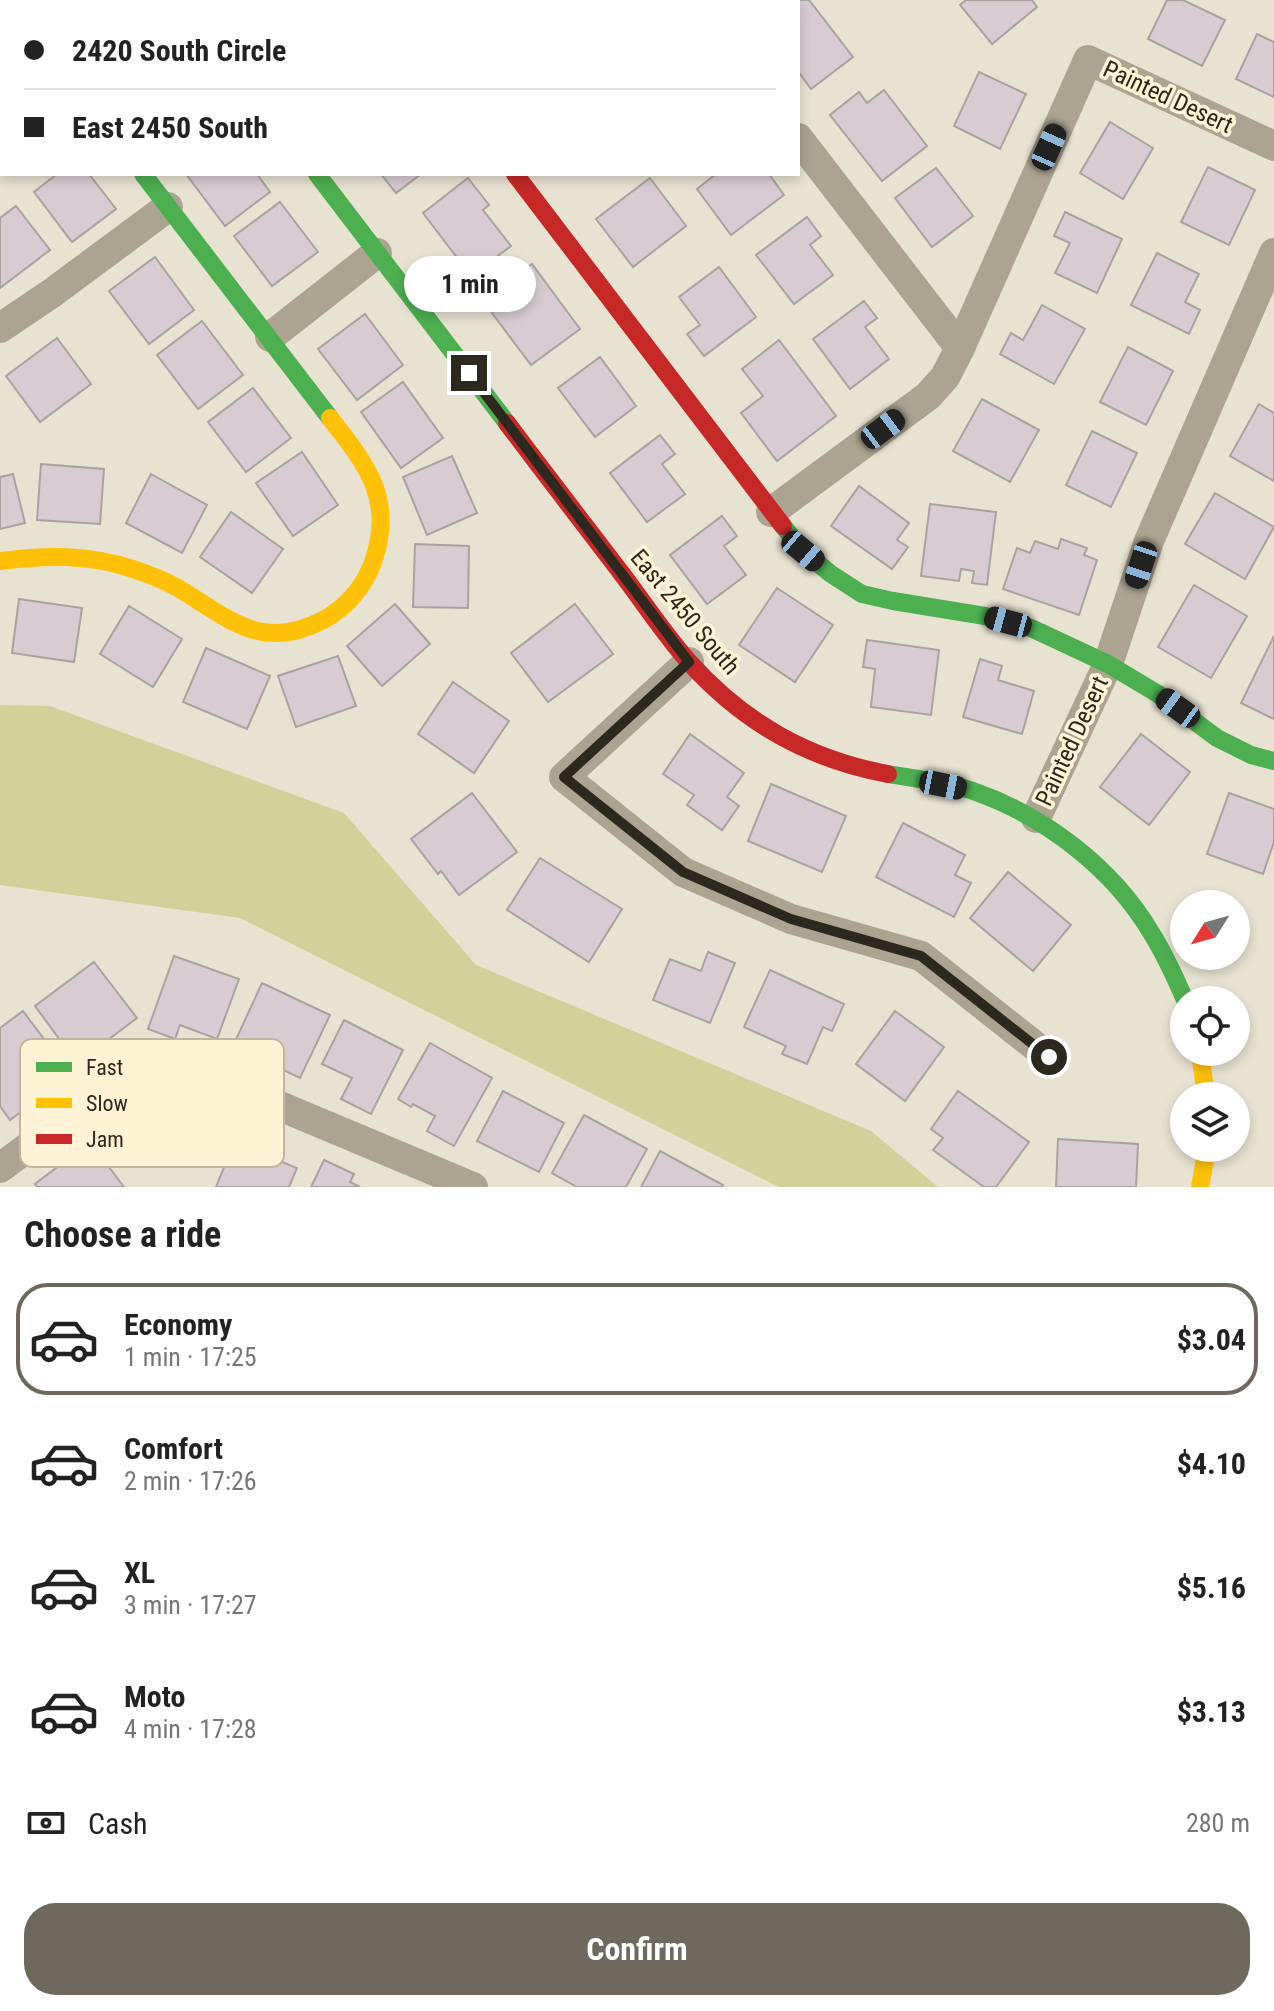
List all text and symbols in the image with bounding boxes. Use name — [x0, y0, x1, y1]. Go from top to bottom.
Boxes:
text: 2420 South Circle — [72, 33, 286, 68]
street label: Painted Desert — [1099, 55, 1237, 139]
text: East 2450 South — [72, 110, 268, 145]
car — [1028, 120, 1070, 174]
callout: 1 min — [403, 257, 535, 313]
text: 1 min — [441, 269, 499, 299]
route end — [451, 355, 487, 391]
car — [857, 405, 909, 453]
car — [777, 526, 829, 576]
car — [1122, 538, 1160, 592]
street label: East 2450 South — [625, 544, 745, 680]
car — [982, 604, 1034, 640]
street label: Painted Desert — [1030, 672, 1114, 810]
car — [1152, 684, 1204, 732]
car — [917, 769, 969, 801]
north arrow — [1170, 890, 1250, 970]
map controls — [1170, 890, 1250, 1162]
button: locate — [1170, 986, 1250, 1066]
legend — [20, 1039, 284, 1167]
route start — [1031, 1039, 1067, 1075]
text: Fast — [86, 1055, 123, 1080]
button: layers — [1170, 1082, 1250, 1162]
text: Slow — [86, 1091, 128, 1116]
text: Jam — [86, 1127, 124, 1152]
text: Choose a ride — [24, 1214, 221, 1256]
icon: car — [28, 1303, 100, 1375]
text: Economy — [124, 1307, 232, 1342]
text: $3.04 — [1177, 1322, 1246, 1357]
text: 1 min · 17:25 — [124, 1342, 257, 1372]
icon: car — [28, 1427, 100, 1499]
text: Comfort — [124, 1431, 223, 1466]
text: $4.10 — [1177, 1446, 1246, 1481]
text: 2 min · 17:26 — [124, 1466, 257, 1496]
icon: car — [28, 1551, 100, 1623]
text: XL — [124, 1555, 155, 1590]
text: $5.16 — [1177, 1570, 1246, 1605]
text: 3 min · 17:27 — [124, 1590, 257, 1620]
icon: car — [28, 1675, 100, 1747]
text: Moto — [124, 1679, 185, 1714]
text: $3.13 — [1177, 1694, 1246, 1729]
text: 4 min · 17:28 — [124, 1714, 257, 1744]
icon: cash — [24, 1801, 68, 1845]
text: Cash — [88, 1806, 148, 1841]
text: 280 m — [1186, 1808, 1250, 1838]
button: Confirm — [24, 1903, 1250, 1995]

